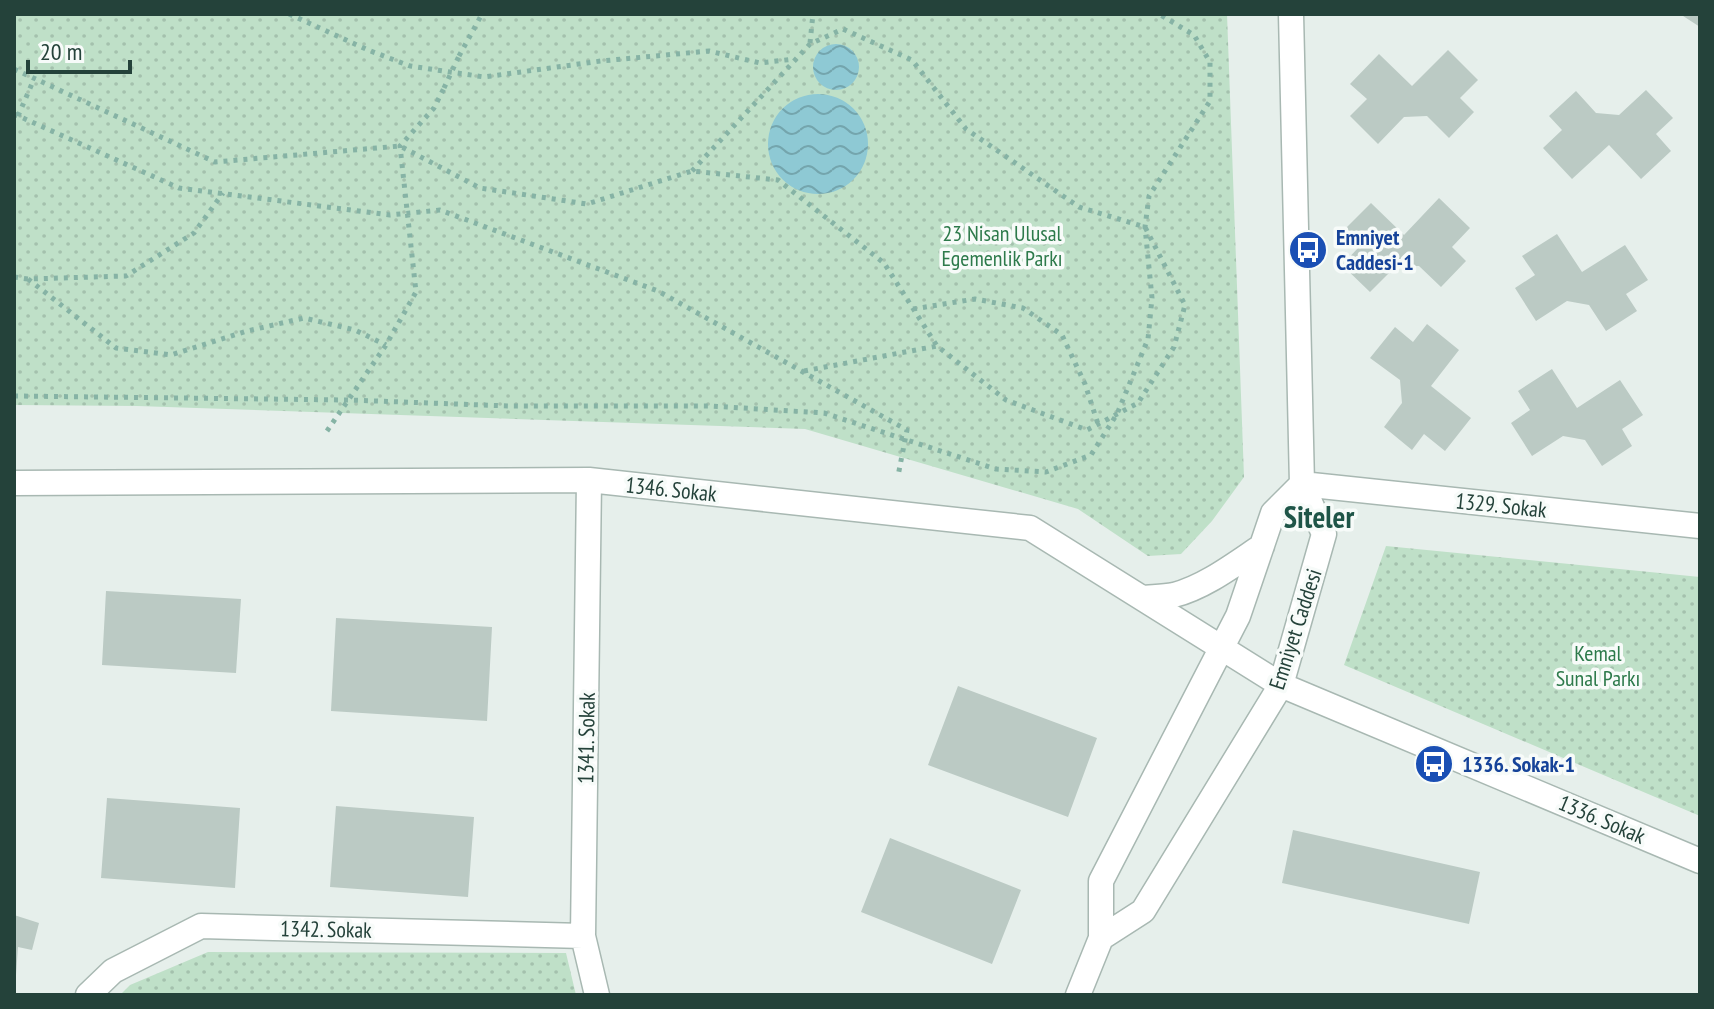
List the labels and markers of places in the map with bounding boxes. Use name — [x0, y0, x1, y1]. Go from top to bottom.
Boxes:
place label: Emniyet Caddesi-1 — [1336, 223, 1414, 276]
bus stop icon: Emniyet Caddesi-1 — [1287, 229, 1329, 271]
bus stop icon: 1336. Sokak-1 — [1413, 743, 1455, 785]
place label: 1336. Sokak-1 — [1462, 750, 1575, 778]

